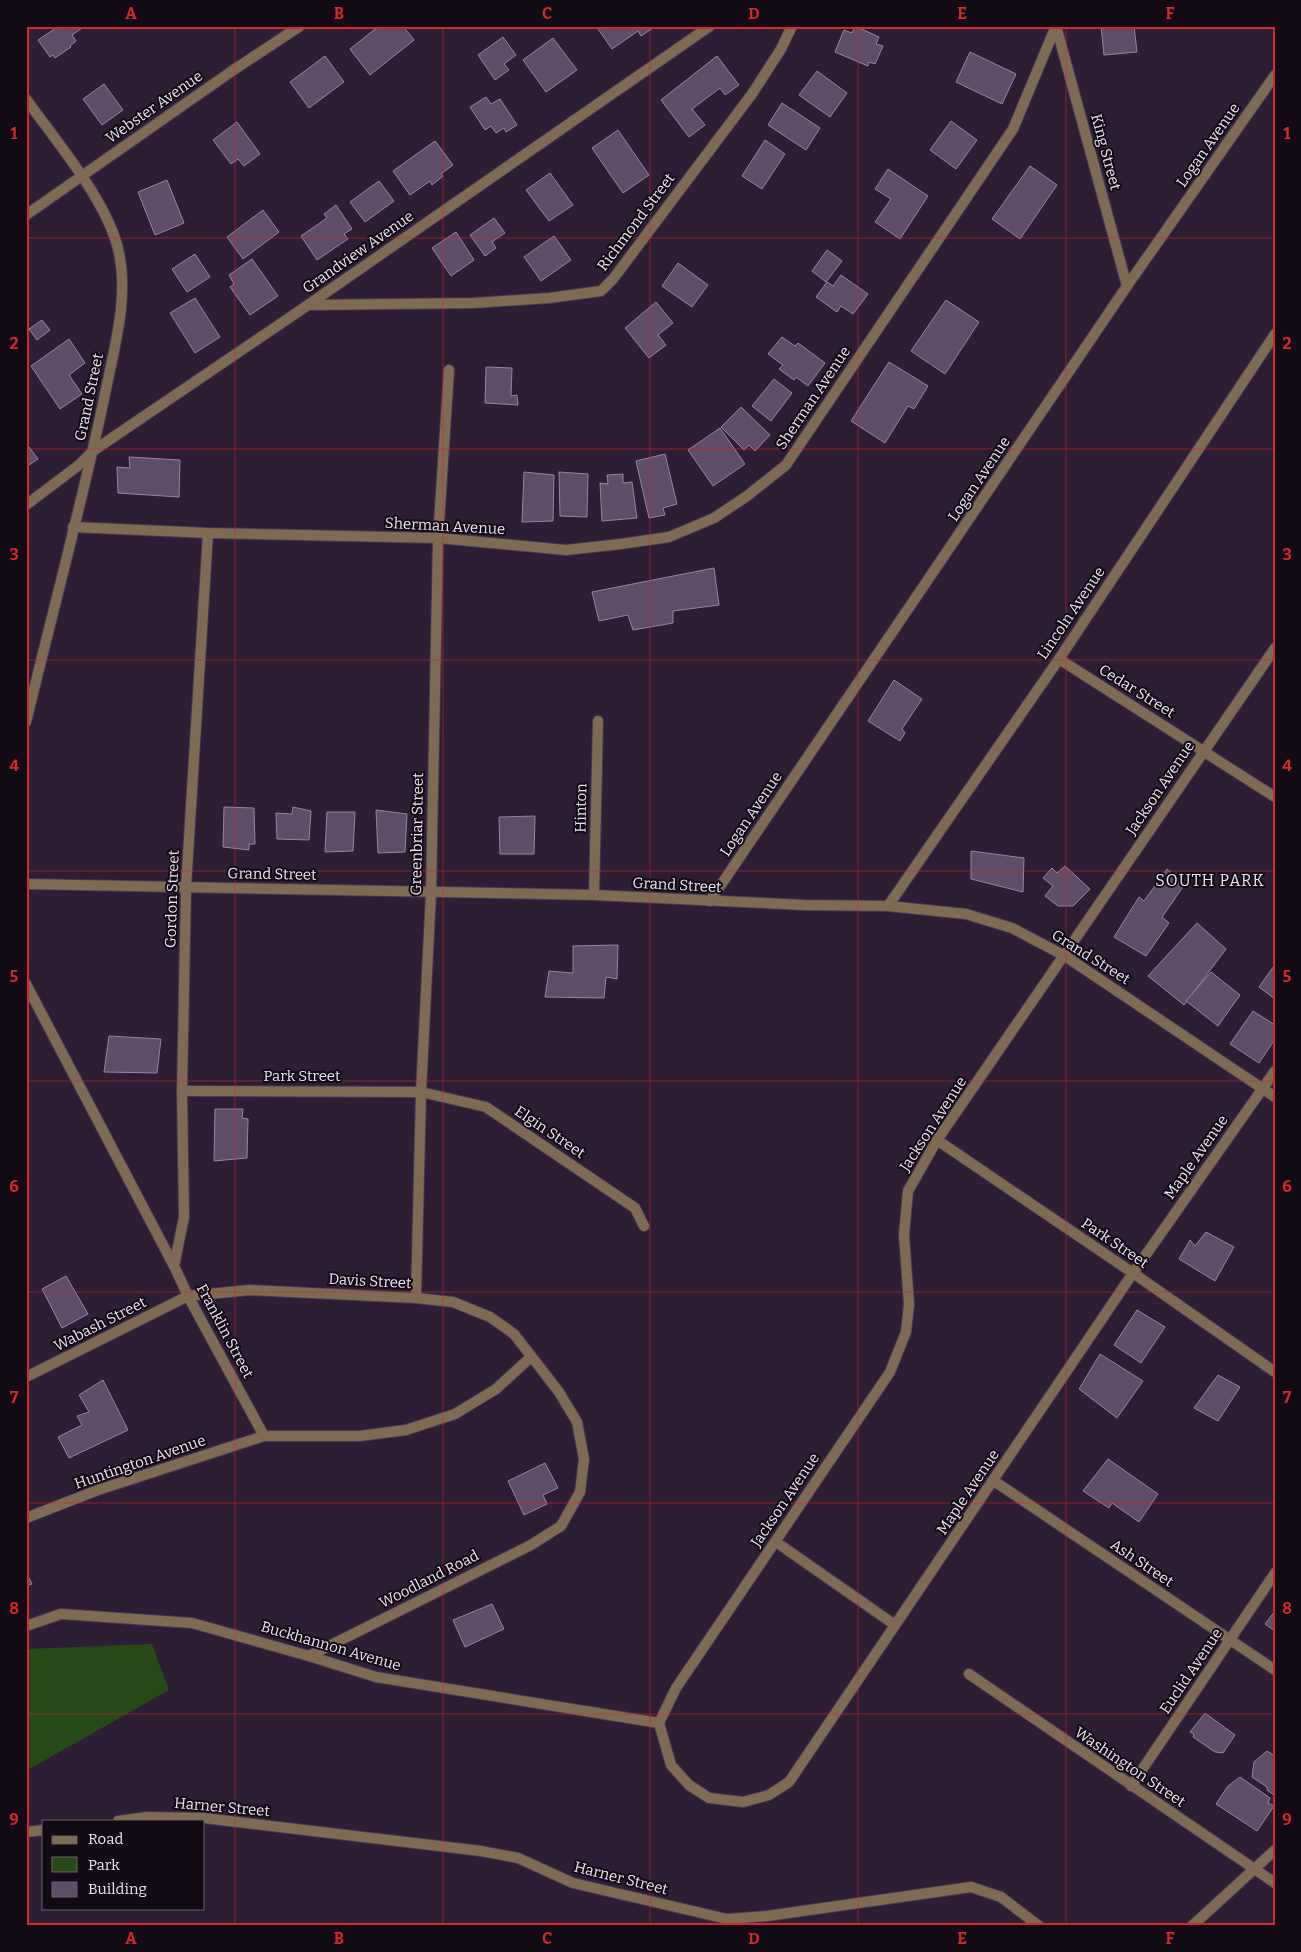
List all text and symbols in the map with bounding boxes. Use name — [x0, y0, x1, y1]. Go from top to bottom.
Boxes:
text: A — [125, 4, 137, 23]
text: B — [334, 4, 344, 23]
text: C — [542, 4, 552, 23]
text: D — [748, 4, 760, 23]
text: E — [957, 4, 967, 23]
text: F — [1166, 4, 1175, 23]
street label: Webster Avenue — [102, 67, 206, 147]
street label: Logan Avenue — [1172, 100, 1244, 190]
street label: King Street — [1087, 112, 1125, 193]
text: 1 — [11, 124, 18, 143]
text: 1 — [1284, 124, 1291, 143]
street label: Richmond Street — [593, 169, 679, 274]
street label: Grandview Avenue — [299, 207, 417, 297]
text: 2 — [9, 334, 19, 353]
text: 2 — [1282, 334, 1292, 353]
street label: Sherman Avenue — [772, 343, 854, 453]
street label: Grand Street — [71, 351, 107, 442]
street label: Logan Avenue — [944, 433, 1014, 525]
street label: Sherman Avenue — [384, 514, 506, 538]
text: 3 — [9, 545, 19, 564]
text: 3 — [1282, 545, 1292, 564]
street label: Lincoln Avenue — [1033, 563, 1109, 663]
street label: Cedar Street — [1096, 660, 1179, 722]
street label: Jackson Avenue — [1121, 738, 1198, 839]
text: 4 — [9, 756, 19, 775]
text: 4 — [1282, 756, 1292, 775]
street label: Logan Avenue — [716, 768, 786, 860]
street label: Greenbriar Street — [407, 772, 427, 896]
street label: Hinton — [572, 783, 590, 833]
street label: Gordon Street — [161, 849, 183, 948]
street label: Grand Street — [227, 864, 317, 884]
district label: SOUTH PARK — [1155, 871, 1265, 890]
street label: Grand Street — [632, 874, 723, 896]
street label: Grand Street — [1048, 926, 1134, 989]
text: 5 — [10, 967, 19, 986]
text: 5 — [1283, 967, 1292, 986]
street label: Park Street — [264, 1067, 341, 1085]
street label: Jackson Avenue — [895, 1073, 970, 1176]
street label: Elgin Street — [511, 1102, 589, 1162]
street label: Maple Avenue — [1160, 1111, 1232, 1203]
text: 6 — [9, 1177, 19, 1196]
text: 6 — [1282, 1177, 1292, 1196]
street label: Park Street — [1078, 1214, 1152, 1272]
street label: Davis Street — [328, 1270, 413, 1292]
street label: Franklin Street — [193, 1281, 258, 1382]
street label: Wabash Street — [51, 1293, 150, 1355]
text: 7 — [10, 1388, 19, 1407]
text: 7 — [1283, 1388, 1292, 1407]
street label: Huntington Avenue — [72, 1431, 208, 1493]
street label: Maple Avenue — [933, 1446, 1003, 1538]
street label: Jackson Avenue — [746, 1450, 823, 1551]
street label: Ash Street — [1107, 1535, 1177, 1591]
street label: Woodland Road — [376, 1546, 482, 1612]
text: 8 — [9, 1599, 19, 1618]
text: 8 — [1282, 1599, 1292, 1618]
street label: Buckhannon Avenue — [259, 1617, 403, 1675]
street label: Euclid Avenue — [1156, 1625, 1226, 1717]
street label: Washington Street — [1071, 1723, 1189, 1811]
street label: Harner Street — [173, 1794, 271, 1820]
text: 9 — [9, 1810, 19, 1829]
text: 9 — [1282, 1810, 1292, 1829]
legend — [42, 1820, 205, 1910]
text: Road — [88, 1830, 123, 1848]
text: Park — [88, 1856, 120, 1874]
street label: Harner Street — [572, 1858, 670, 1898]
text: Building — [88, 1880, 147, 1898]
text: A — [125, 1929, 137, 1948]
text: B — [334, 1929, 344, 1948]
text: C — [542, 1929, 552, 1948]
text: D — [748, 1929, 760, 1948]
text: E — [957, 1929, 967, 1948]
text: F — [1166, 1929, 1175, 1948]

